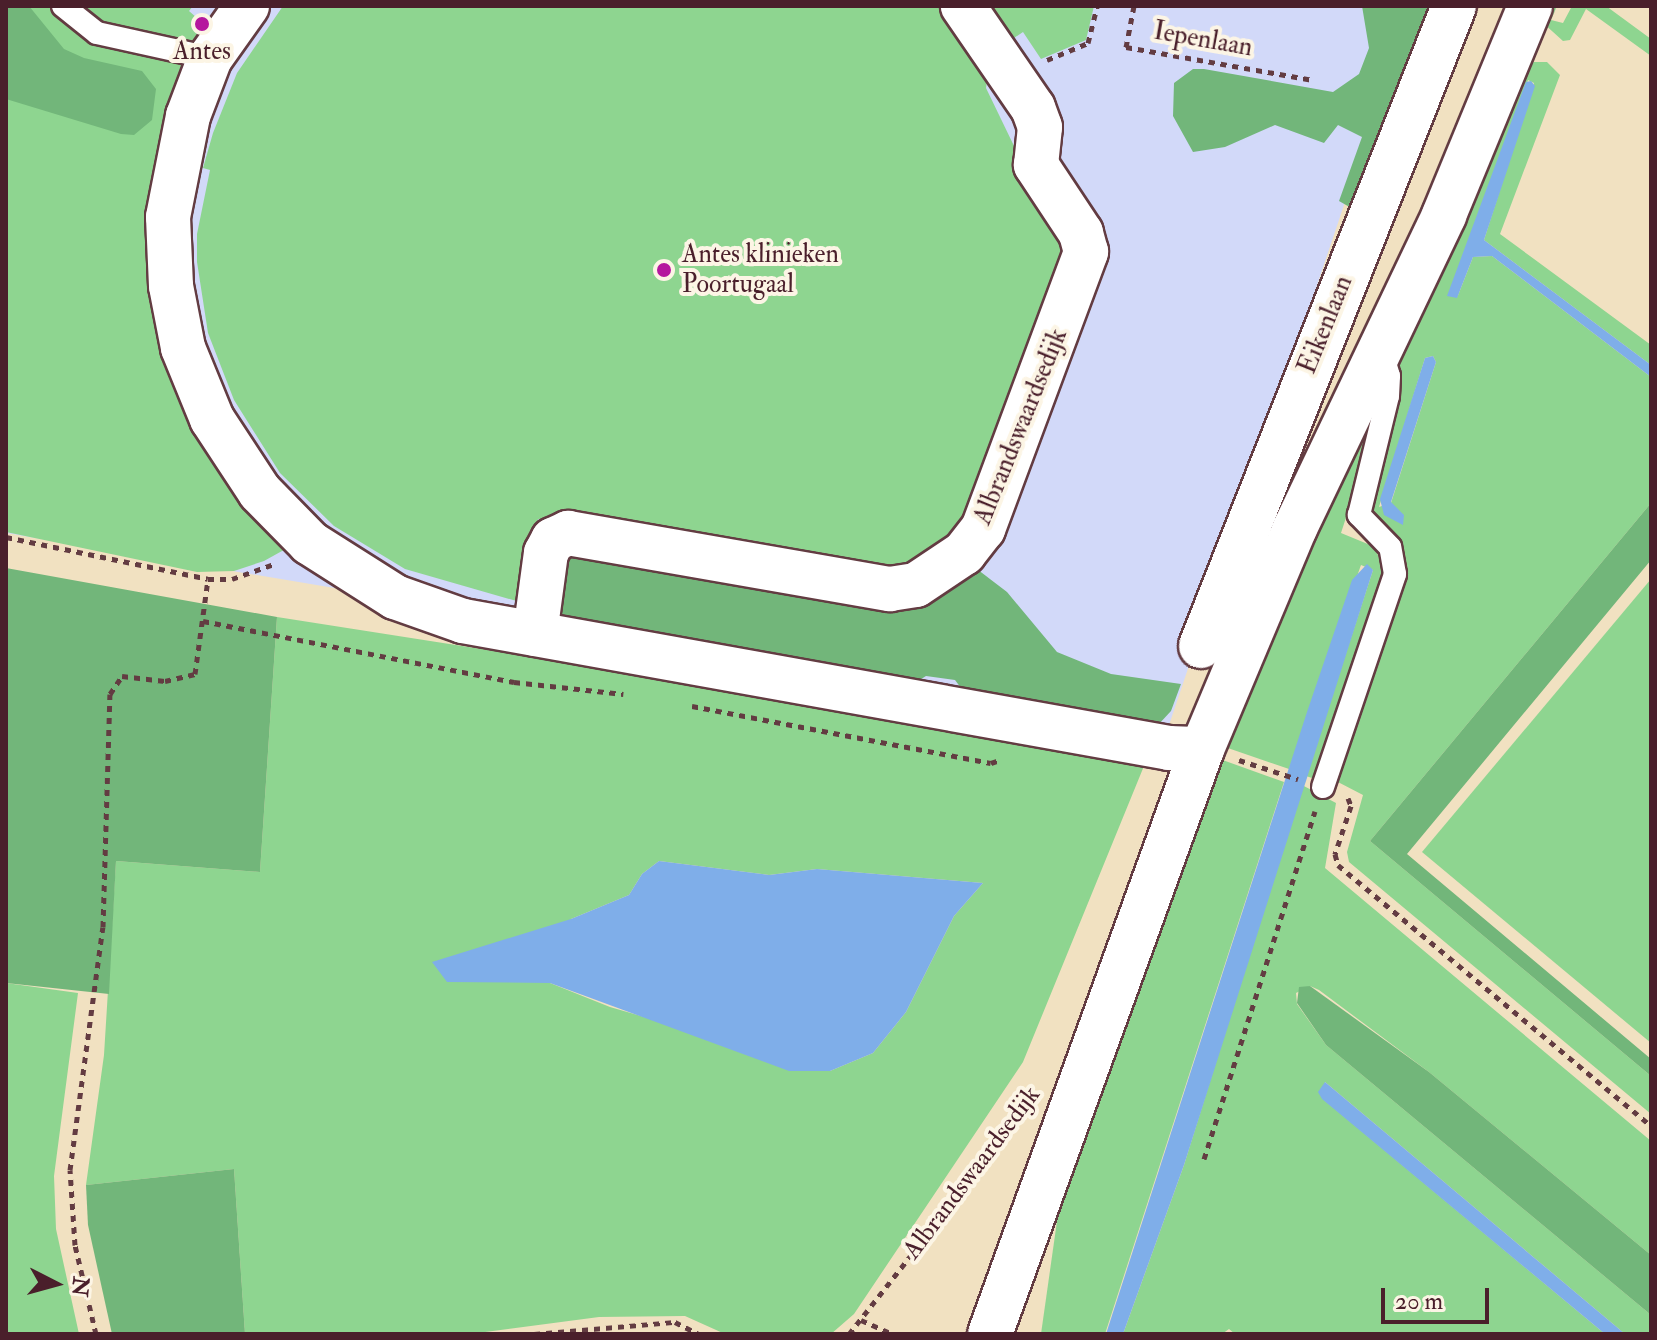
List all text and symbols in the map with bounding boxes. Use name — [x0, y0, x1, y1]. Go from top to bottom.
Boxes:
marker: Antes — [193, 15, 211, 33]
street label: Iepenlaan — [1151, 16, 1255, 64]
place label: Antes — [173, 36, 231, 68]
place label: Antes klinieken Poortugaal — [682, 239, 839, 300]
marker: Antes klinieken Poortugaal — [653, 259, 675, 281]
street label: Eikenlaan — [1292, 271, 1360, 379]
street label: Albrandswaardsedijk — [967, 324, 1075, 530]
street label: Albrandswaardsedijk — [897, 1080, 1047, 1266]
north arrow — [16, 1244, 96, 1324]
scale bar — [1385, 1272, 1493, 1322]
text: N — [65, 1275, 95, 1298]
text: 20 m — [1395, 1286, 1443, 1317]

